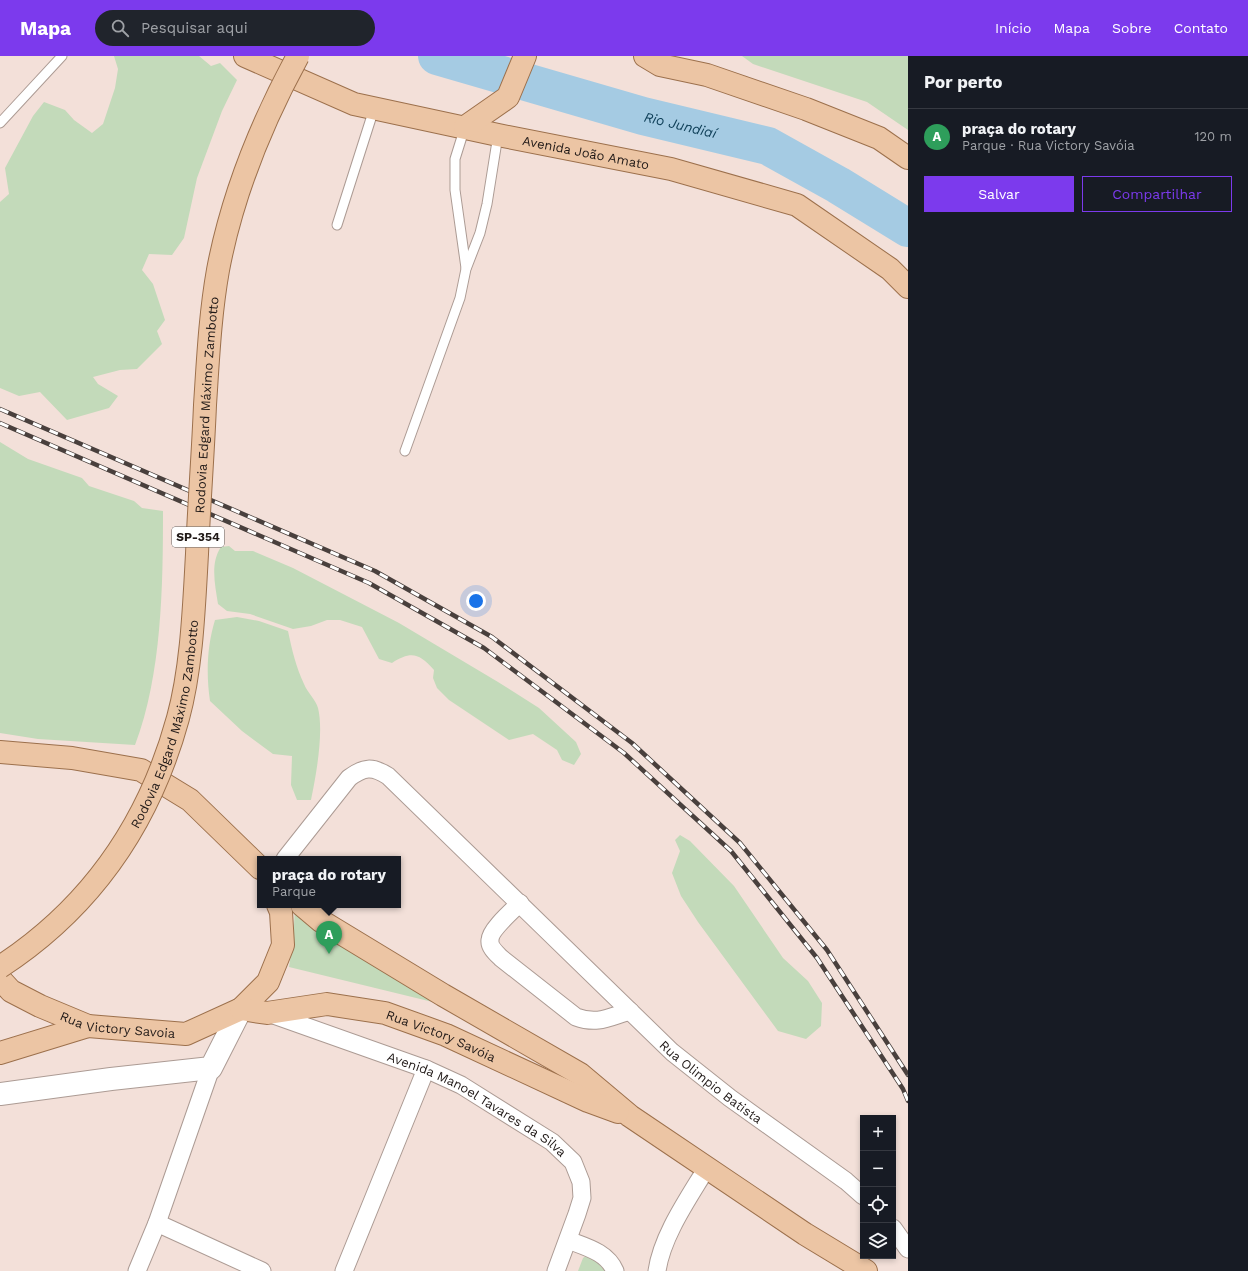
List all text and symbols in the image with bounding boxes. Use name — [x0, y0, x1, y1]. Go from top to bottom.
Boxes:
search box — [95, 10, 375, 46]
text: Mapa — [20, 17, 71, 40]
icon: search — [109, 17, 131, 39]
text: Pesquisar aqui — [141, 19, 248, 37]
text: Início — [995, 20, 1031, 36]
text: Mapa — [1053, 20, 1090, 36]
text: Sobre — [1112, 20, 1152, 36]
text: Contato — [1174, 20, 1228, 36]
text: Por perto — [924, 72, 1002, 92]
water label: Rio Jundiaí — [643, 109, 721, 142]
text: praça do rotary — [962, 120, 1076, 138]
text: A — [933, 129, 941, 144]
text: 120 m — [1194, 129, 1232, 144]
street label: Avenida João Amato — [521, 133, 651, 173]
text: Parque · Rua Victory Savóia — [962, 138, 1135, 153]
button: Salvar — [924, 176, 1074, 212]
button: Compartilhar — [1082, 176, 1232, 212]
street label: Rodovia Edgard Máximo Zambotto — [192, 296, 222, 514]
road number: SP-354 — [172, 527, 224, 547]
your location — [466, 591, 486, 611]
street label: Rodovia Edgard Máximo Zambotto — [127, 619, 201, 831]
popup — [257, 856, 401, 908]
text: praça do rotary — [272, 866, 386, 884]
text: Parque — [272, 884, 316, 899]
pin: A — [316, 921, 342, 954]
street label: Rua Victory Savóia — [384, 1007, 498, 1065]
street label: Rua Victory Savoia — [58, 1008, 176, 1041]
street label: Rua Olimpio Batista — [657, 1037, 765, 1127]
street label: Avenida Manoel Tavares da Silva — [385, 1049, 570, 1160]
map controls — [860, 1115, 896, 1259]
button: + — [860, 1115, 896, 1151]
button: − — [860, 1151, 896, 1187]
button: locate — [860, 1187, 896, 1223]
button: layers — [860, 1223, 896, 1259]

